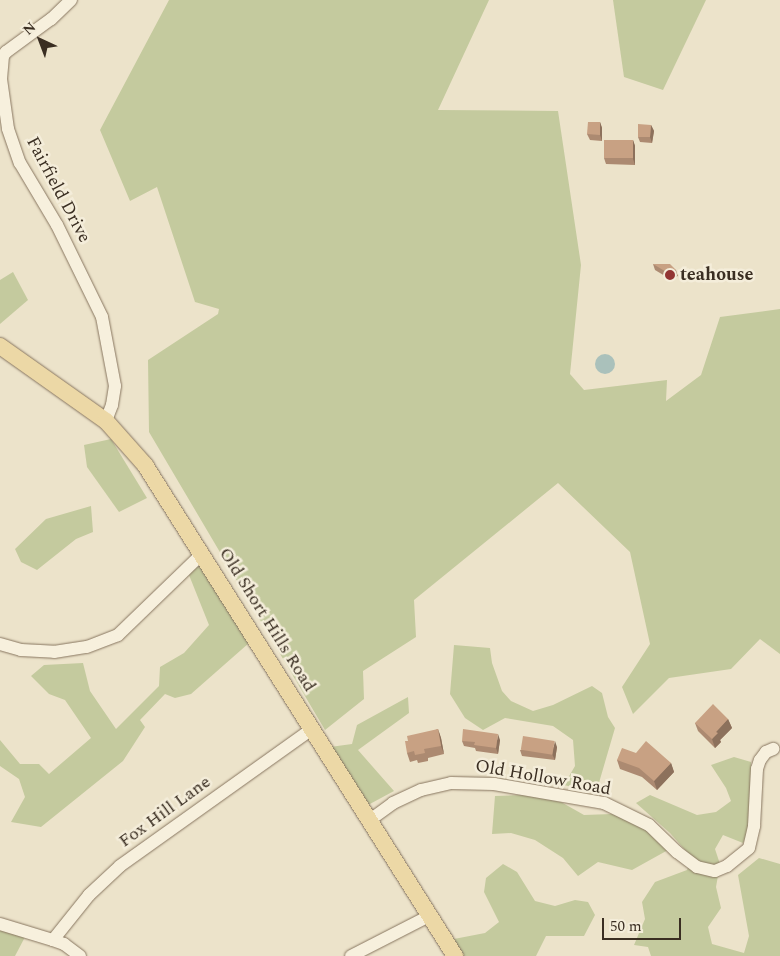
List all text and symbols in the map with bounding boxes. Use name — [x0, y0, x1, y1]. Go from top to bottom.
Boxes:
north arrow — [15, 15, 65, 65]
text: N — [18, 17, 41, 40]
street label: Fairfield Drive — [21, 133, 95, 247]
place label: teahouse — [680, 264, 753, 286]
marker: teahouse — [664, 269, 676, 281]
street label: Old Short Hills Road — [214, 544, 320, 696]
street label: Old Hollow Road — [473, 755, 613, 801]
street label: Fox Hill Lane — [115, 771, 215, 853]
scale bar — [605, 908, 684, 940]
text: 50 m — [610, 915, 642, 938]

